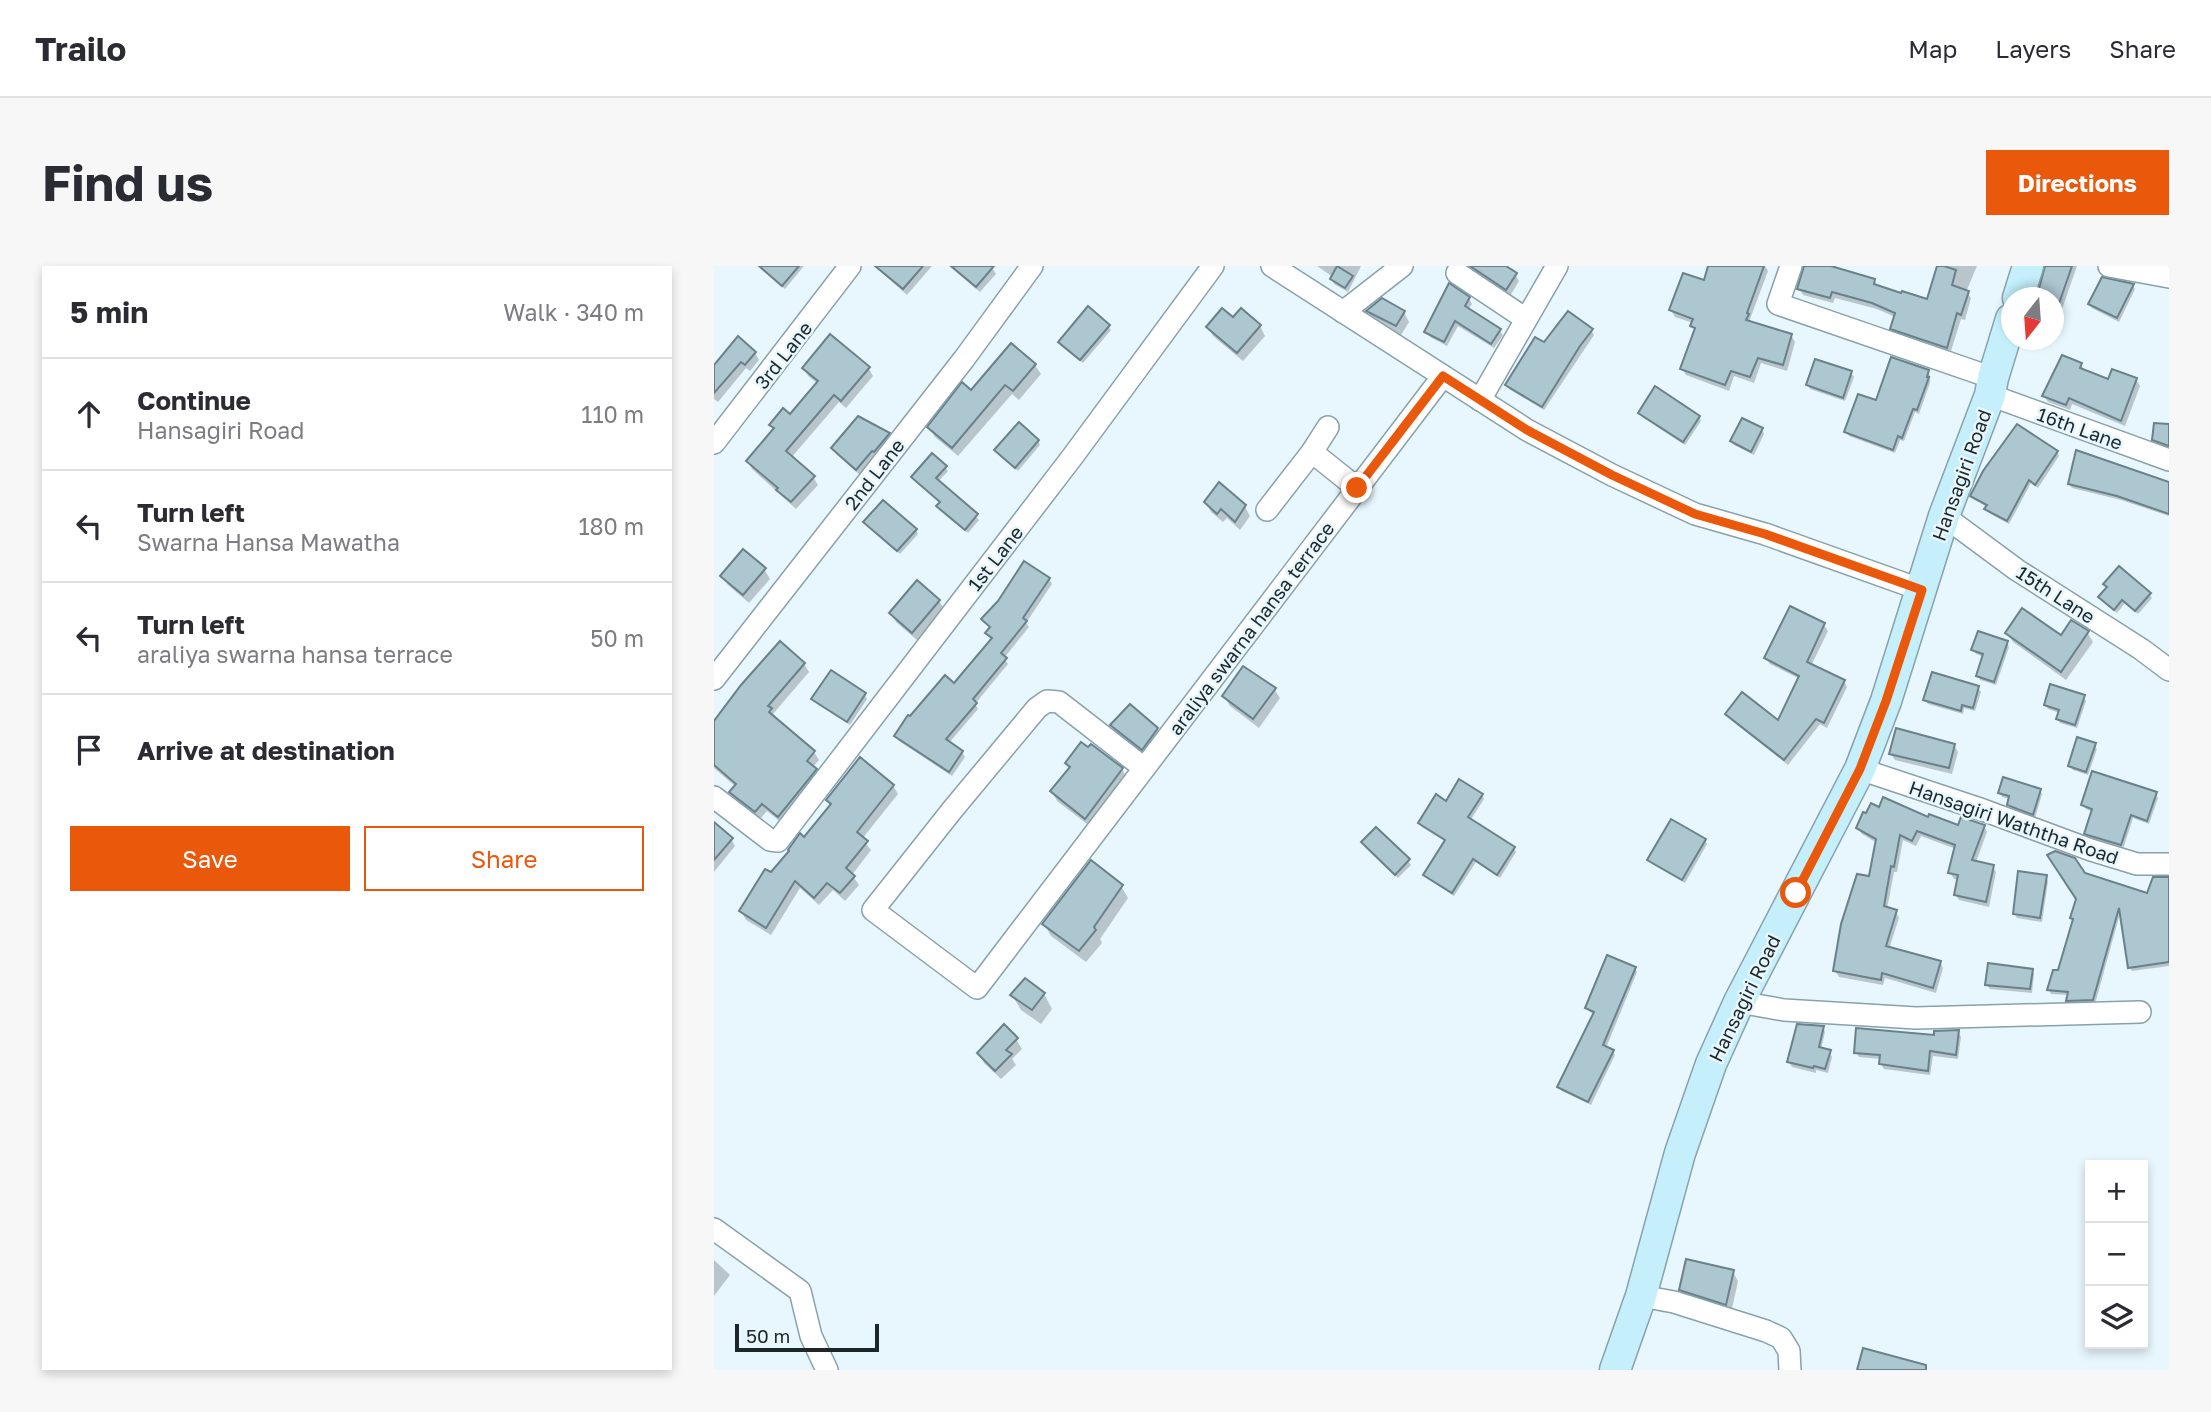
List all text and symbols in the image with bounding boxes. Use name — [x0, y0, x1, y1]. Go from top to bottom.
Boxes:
text: Trailo — [35, 29, 126, 68]
text: Map — [1908, 34, 1957, 63]
text: Layers — [1995, 34, 2071, 63]
text: Share — [2109, 34, 2176, 63]
button: Directions — [1986, 150, 2169, 215]
text: Find us — [42, 153, 213, 212]
north arrow — [2001, 287, 2064, 350]
text: 5 min — [70, 294, 148, 330]
text: Walk · 340 m — [503, 298, 644, 326]
street label: 3rd Lane — [750, 317, 816, 393]
text: Continue — [137, 385, 251, 416]
icon: ahead — [70, 395, 108, 433]
text: 110 m — [581, 400, 644, 428]
street label: 16th Lane — [2034, 402, 2126, 454]
street label: Hansagiri Road — [1927, 406, 1995, 544]
text: Hansagiri Road — [137, 416, 304, 444]
street label: 2nd Lane — [839, 434, 909, 514]
route end — [1341, 472, 1372, 503]
text: Turn left — [137, 497, 245, 528]
icon: left — [70, 507, 108, 545]
text: 180 m — [578, 512, 644, 540]
street label: araliya swarna hansa terrace — [1163, 517, 1339, 739]
street label: 1st Lane — [963, 521, 1027, 595]
text: Swarna Hansa Mawatha — [137, 528, 400, 556]
street label: 15th Lane — [2013, 560, 2099, 628]
text: Turn left — [137, 609, 245, 640]
icon: left — [70, 619, 108, 657]
text: 50 m — [590, 624, 644, 652]
text: araliya swarna hansa terrace — [137, 640, 453, 668]
icon: arrive — [70, 731, 108, 769]
text: Arrive at destination — [137, 735, 395, 766]
street label: Hansagiri Waththa Road — [1906, 775, 2122, 869]
button: Save — [70, 826, 350, 891]
button: Share — [364, 826, 644, 891]
route start — [1780, 877, 1811, 908]
street label: Hansagiri Road — [1703, 931, 1785, 1065]
map controls — [2085, 1160, 2148, 1349]
button: + — [2085, 1160, 2148, 1223]
button: − — [2085, 1223, 2148, 1286]
button: layers — [2085, 1286, 2148, 1349]
scale bar — [735, 1321, 878, 1353]
text: 50 m — [746, 1324, 790, 1347]

